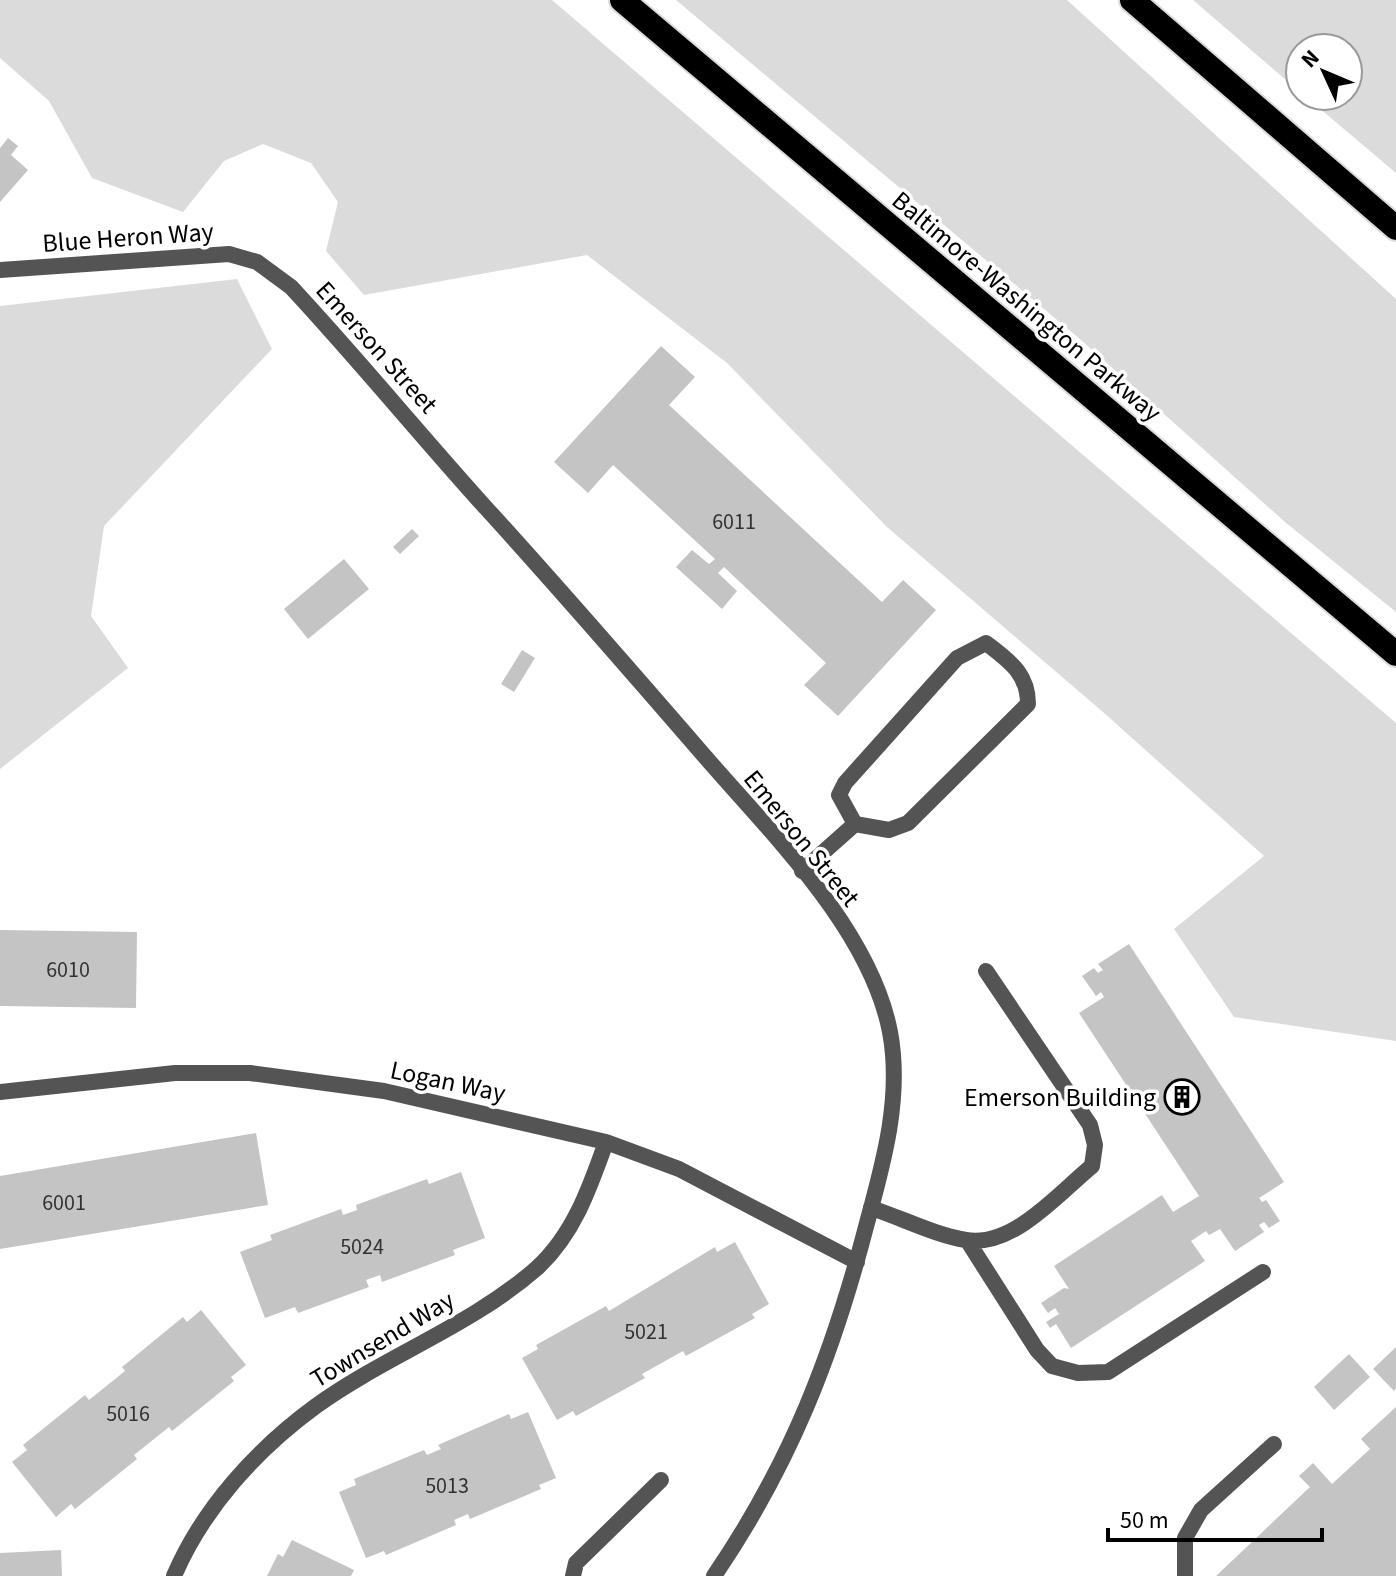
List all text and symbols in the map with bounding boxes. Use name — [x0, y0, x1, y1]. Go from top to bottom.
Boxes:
north arrow — [1284, 32, 1364, 112]
text: N — [1294, 42, 1327, 75]
street label: Baltimore-Washington Parkway — [884, 182, 1169, 430]
street label: Blue Heron Way — [41, 213, 215, 262]
street label: Emerson Street — [307, 273, 446, 422]
house number: 6011 — [712, 506, 756, 538]
street label: Emerson Street — [735, 762, 869, 915]
house number: 6010 — [46, 954, 90, 986]
street label: Logan Way — [387, 1051, 509, 1112]
building icon: Emerson Building — [1163, 1078, 1201, 1116]
place label: Emerson Building — [964, 1079, 1156, 1116]
house number: 6001 — [42, 1187, 86, 1219]
house number: 5024 — [340, 1231, 384, 1263]
street label: Townsend Way — [303, 1282, 461, 1397]
house number: 5021 — [624, 1316, 668, 1348]
house number: 5016 — [106, 1398, 150, 1430]
house number: 5013 — [425, 1470, 469, 1502]
scale bar — [1108, 1492, 1322, 1542]
text: 50 m — [1120, 1503, 1169, 1538]

